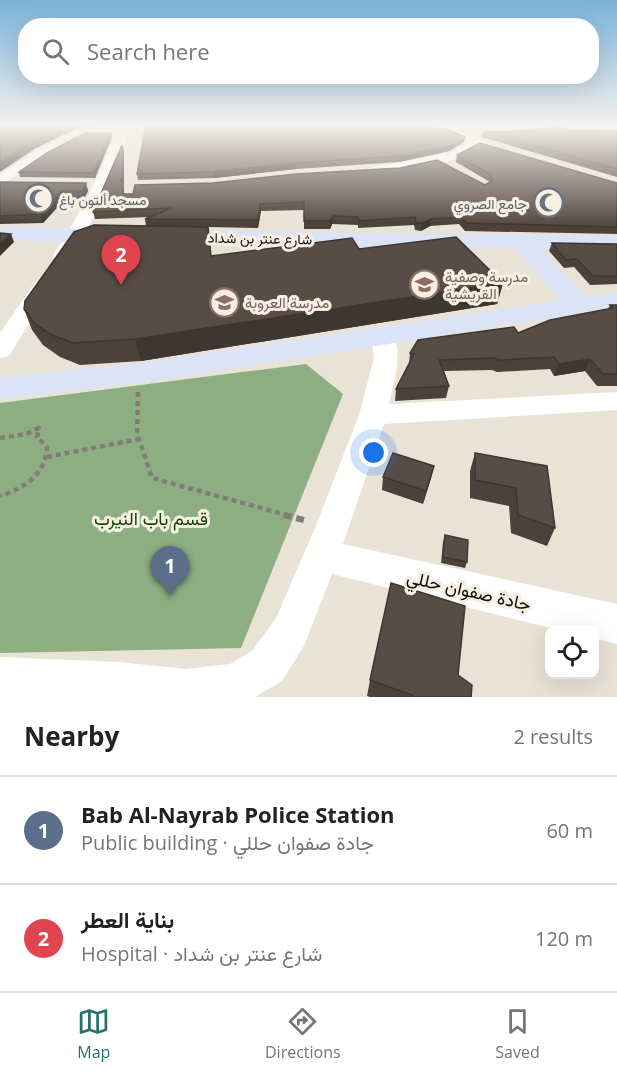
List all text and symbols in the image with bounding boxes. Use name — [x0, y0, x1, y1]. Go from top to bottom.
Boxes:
search box — [18, 18, 599, 84]
icon: search — [39, 35, 72, 68]
text: Search here — [87, 36, 210, 66]
mosque icon: مسجد ألتون باغ — [22, 183, 54, 215]
mosque icon: جامع الصروي — [532, 187, 564, 219]
place label: مسجد ألتون باغ — [59, 190, 146, 211]
place label: جامع الصروي — [454, 194, 527, 216]
street label: شارع عنتر بن شداد — [208, 228, 312, 250]
pin: 2 — [102, 236, 140, 285]
place label: مدرسة وصفية القريشية — [445, 266, 528, 303]
school or university icon: مدرسة وصفية القريشية — [408, 269, 440, 301]
school or university icon: مدرسة العروبة — [208, 286, 240, 318]
place label: مدرسة العروبة — [245, 292, 329, 312]
your location — [359, 438, 388, 467]
park label: قسم باب النيرب — [94, 506, 208, 531]
pin: 1 — [150, 546, 190, 596]
street label: جادة صفوان حللي — [404, 564, 533, 620]
map controls — [545, 625, 599, 679]
button: locate — [545, 625, 599, 679]
text: Nearby — [24, 718, 119, 754]
text: 2 results — [513, 723, 593, 750]
text: Bab Al-Nayrab Police Station — [81, 799, 394, 829]
text: 1 — [38, 817, 49, 844]
text: 60 m — [546, 817, 593, 844]
text: Public building · جادة صفوان حللي — [81, 829, 374, 856]
text: بناية العطر — [81, 904, 174, 934]
text: 2 — [38, 925, 49, 952]
text: 120 m — [535, 925, 593, 952]
text: Hospital · شارع عنتر بن شداد — [81, 940, 322, 967]
tab: Map — [77, 1005, 110, 1063]
tab: Directions — [265, 1005, 341, 1063]
tab: Saved — [495, 1005, 540, 1063]

